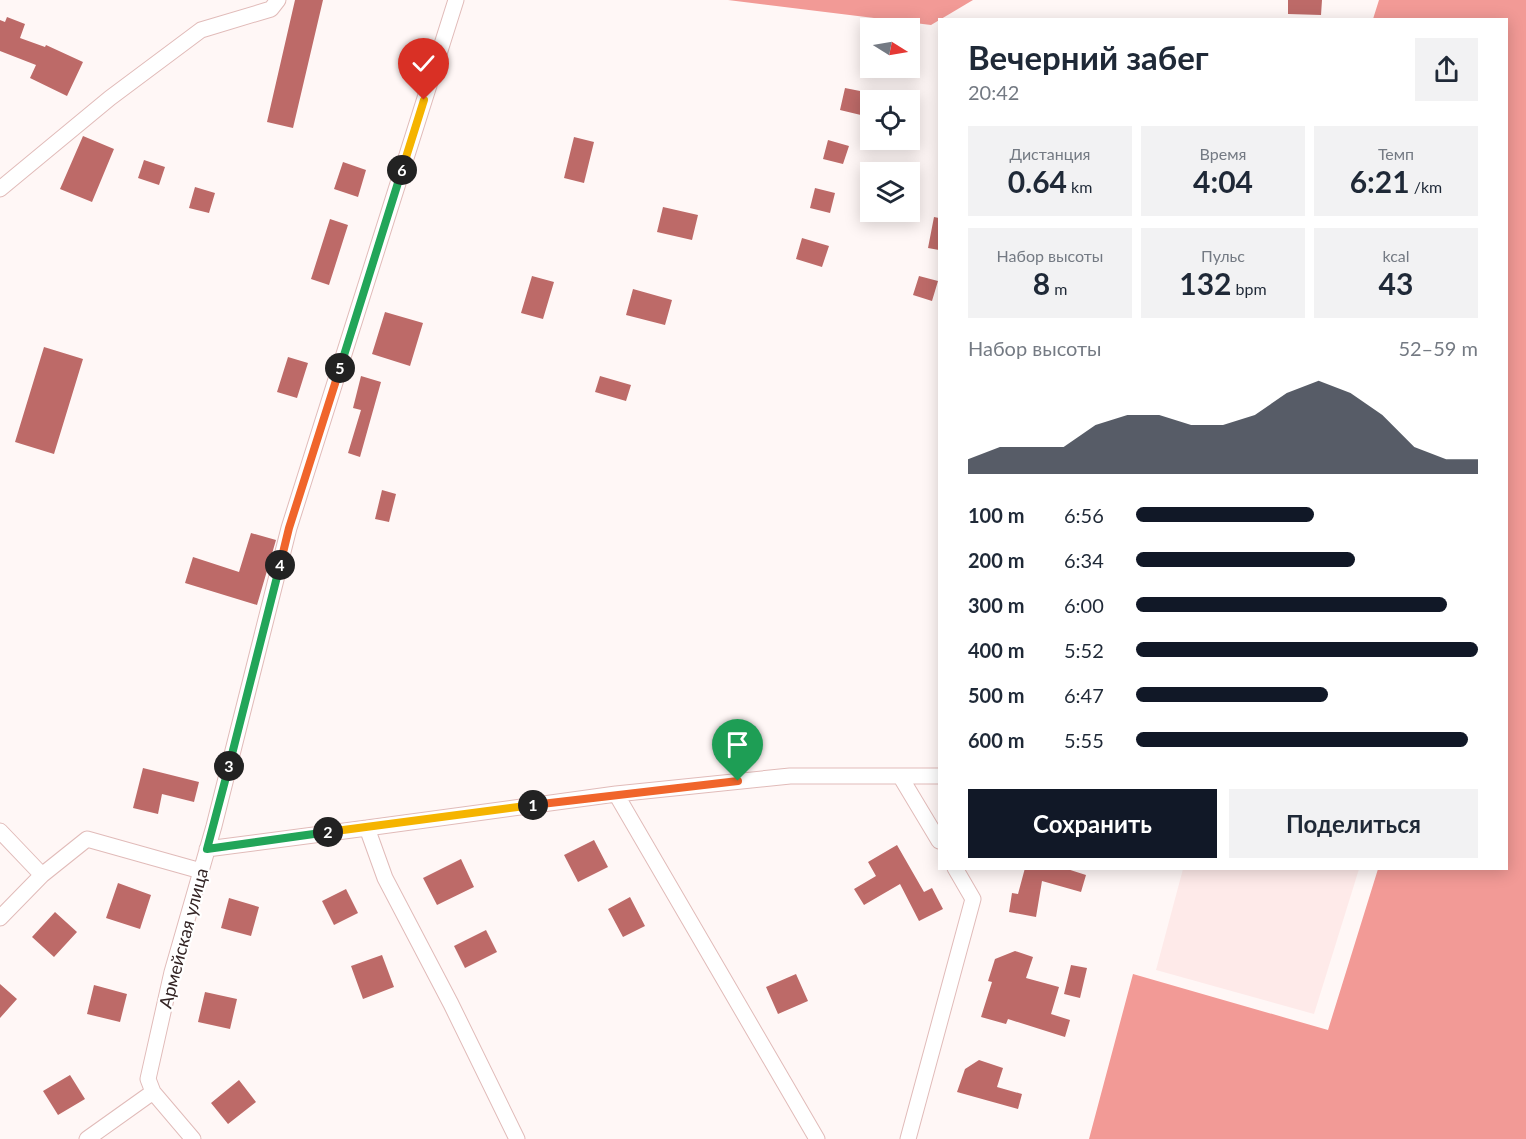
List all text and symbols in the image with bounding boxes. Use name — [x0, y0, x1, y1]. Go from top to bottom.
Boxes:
north arrow — [860, 18, 920, 78]
map controls — [860, 18, 920, 222]
text: Вечерний забег — [968, 37, 1209, 77]
pin — [398, 38, 449, 100]
button: share — [1415, 38, 1478, 101]
icon: check — [407, 47, 440, 80]
text: 20:42 — [968, 80, 1019, 104]
button: locate — [860, 90, 920, 150]
text: Дистанция — [1009, 144, 1091, 163]
text: Время — [1200, 144, 1246, 163]
text: Темп — [1378, 144, 1414, 163]
pin: 6 — [387, 155, 417, 185]
text: 6 — [397, 160, 407, 179]
button: layers — [860, 162, 920, 222]
text: 0.64 — [1008, 163, 1067, 199]
text: 4:04 — [1193, 163, 1253, 199]
text: 6:21 — [1350, 163, 1410, 199]
text: km — [1067, 177, 1092, 196]
text: /km — [1410, 177, 1442, 196]
text: Набор высоты — [997, 246, 1103, 265]
text: Пульс — [1201, 246, 1245, 265]
text: kcal — [1382, 246, 1410, 265]
text: 8 — [1033, 265, 1050, 301]
text: 132 — [1179, 265, 1232, 301]
text: 43 — [1379, 265, 1413, 301]
text: m — [1050, 279, 1067, 298]
text: bpm — [1232, 279, 1267, 298]
text: Набор высоты — [968, 336, 1101, 360]
text: 52–59 m — [1398, 336, 1478, 360]
pin: 5 — [325, 353, 355, 383]
text: 5 — [335, 358, 345, 377]
text: 100 m — [968, 503, 1024, 527]
text: 6:56 — [1064, 503, 1104, 527]
text: 200 m — [968, 548, 1024, 572]
text: 6:34 — [1064, 548, 1104, 572]
pin: 4 — [265, 550, 295, 580]
text: 4 — [275, 555, 285, 574]
text: 300 m — [968, 593, 1024, 617]
text: 6:00 — [1064, 593, 1104, 617]
text: 400 m — [968, 638, 1024, 662]
text: 5:52 — [1064, 638, 1104, 662]
text: 500 m — [968, 683, 1024, 707]
text: 6:47 — [1064, 683, 1104, 707]
pin — [712, 719, 763, 781]
icon: arrive — [721, 728, 754, 761]
text: 600 m — [968, 728, 1024, 752]
text: 5:55 — [1064, 728, 1104, 752]
pin: 3 — [214, 751, 244, 781]
text: 3 — [224, 756, 234, 775]
button: Сохранить — [968, 789, 1217, 858]
button: Поделиться — [1229, 789, 1478, 858]
pin: 1 — [518, 790, 548, 820]
text: 1 — [528, 795, 538, 814]
pin: 2 — [313, 817, 343, 847]
text: 2 — [323, 822, 333, 841]
street label: Армейская улица — [154, 865, 212, 1011]

